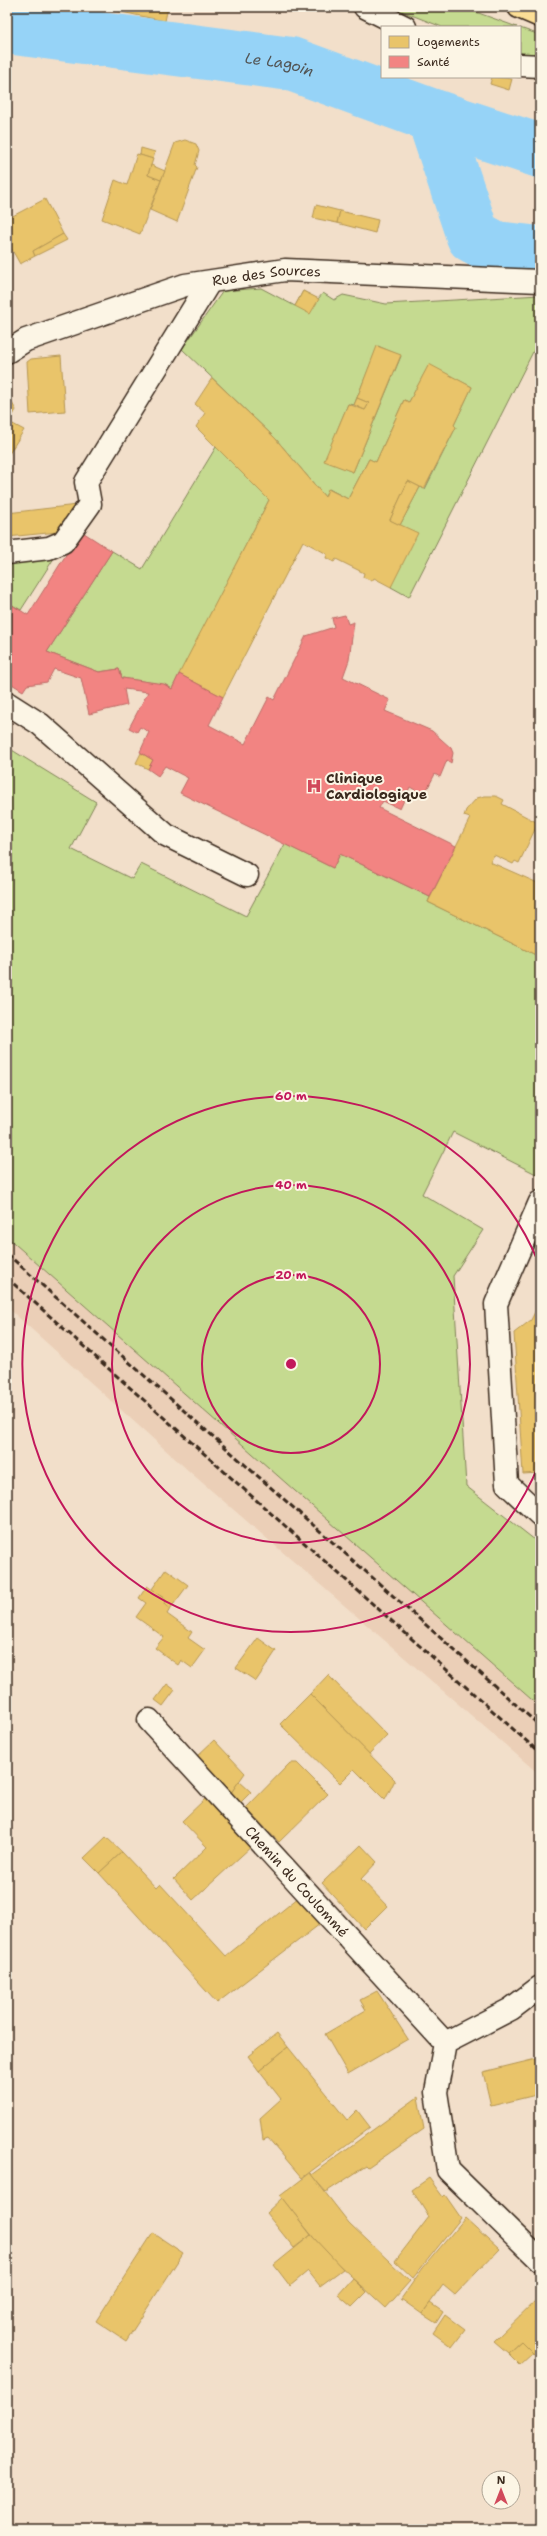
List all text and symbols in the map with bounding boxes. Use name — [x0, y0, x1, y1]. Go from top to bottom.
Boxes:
legend — [381, 26, 521, 78]
text: Logements — [417, 34, 480, 50]
water label: Le Lagoin — [244, 48, 317, 82]
text: Santé — [417, 54, 450, 70]
street label: Rue des Sources — [211, 261, 321, 290]
place label: Clinique Cardiologique — [326, 769, 427, 803]
hospital icon: Clinique Cardiologique — [305, 777, 323, 795]
text: 60 m — [275, 1088, 307, 1104]
text: 40 m — [275, 1177, 307, 1193]
text: 20 m — [275, 1267, 307, 1283]
centre of rings — [284, 1357, 298, 1371]
street label: Chemin du Coulommé — [241, 1822, 353, 1941]
north arrow — [481, 2470, 521, 2510]
text: N — [497, 2473, 506, 2488]

